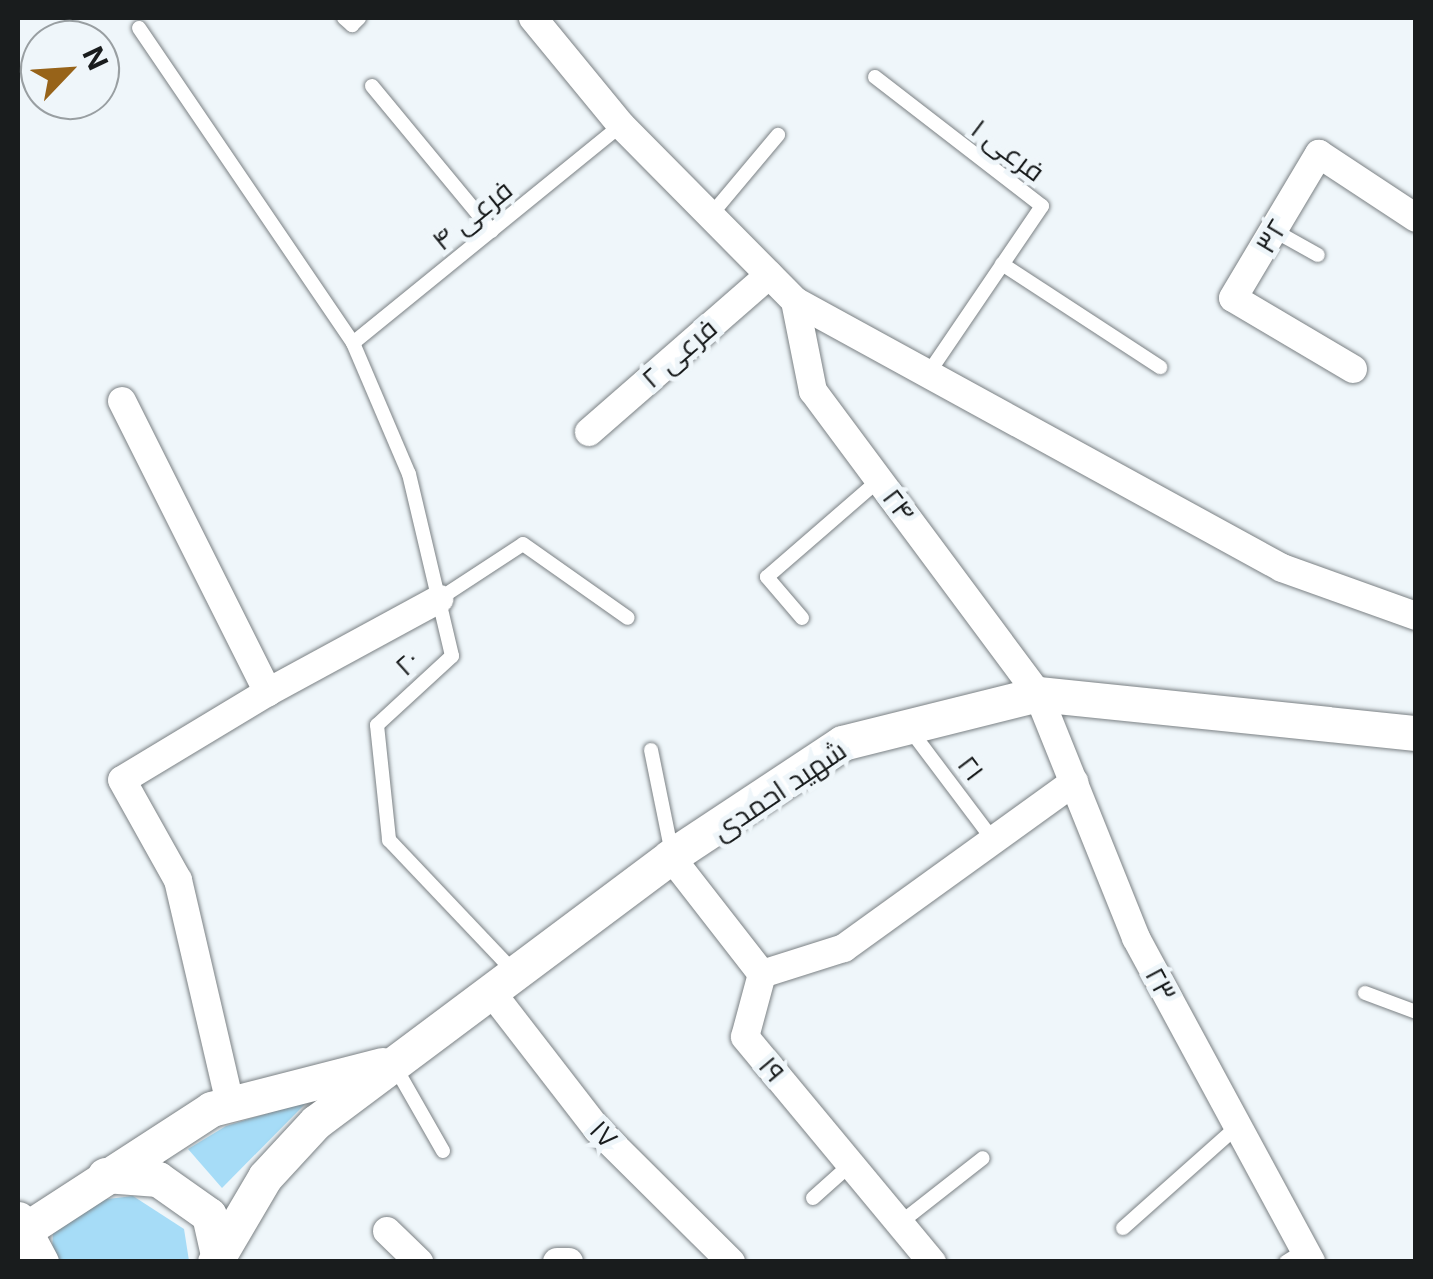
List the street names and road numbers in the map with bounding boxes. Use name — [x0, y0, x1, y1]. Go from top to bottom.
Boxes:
street label: فرعی ۱ — [965, 112, 1051, 188]
street label: فرعی ۴ — [425, 173, 519, 257]
street label: ۳۲ — [1248, 213, 1294, 259]
street label: فرعی ۲ — [634, 311, 724, 395]
street label: ۲۴ — [876, 482, 922, 528]
street label: ۲۰ — [388, 643, 426, 683]
street label: شهید احمدی — [705, 733, 853, 847]
street label: ۲۱ — [951, 749, 991, 787]
street label: ۲۳ — [1138, 961, 1184, 1007]
street label: ۱۹ — [752, 1049, 792, 1089]
street label: ۱۷ — [583, 1113, 625, 1155]

